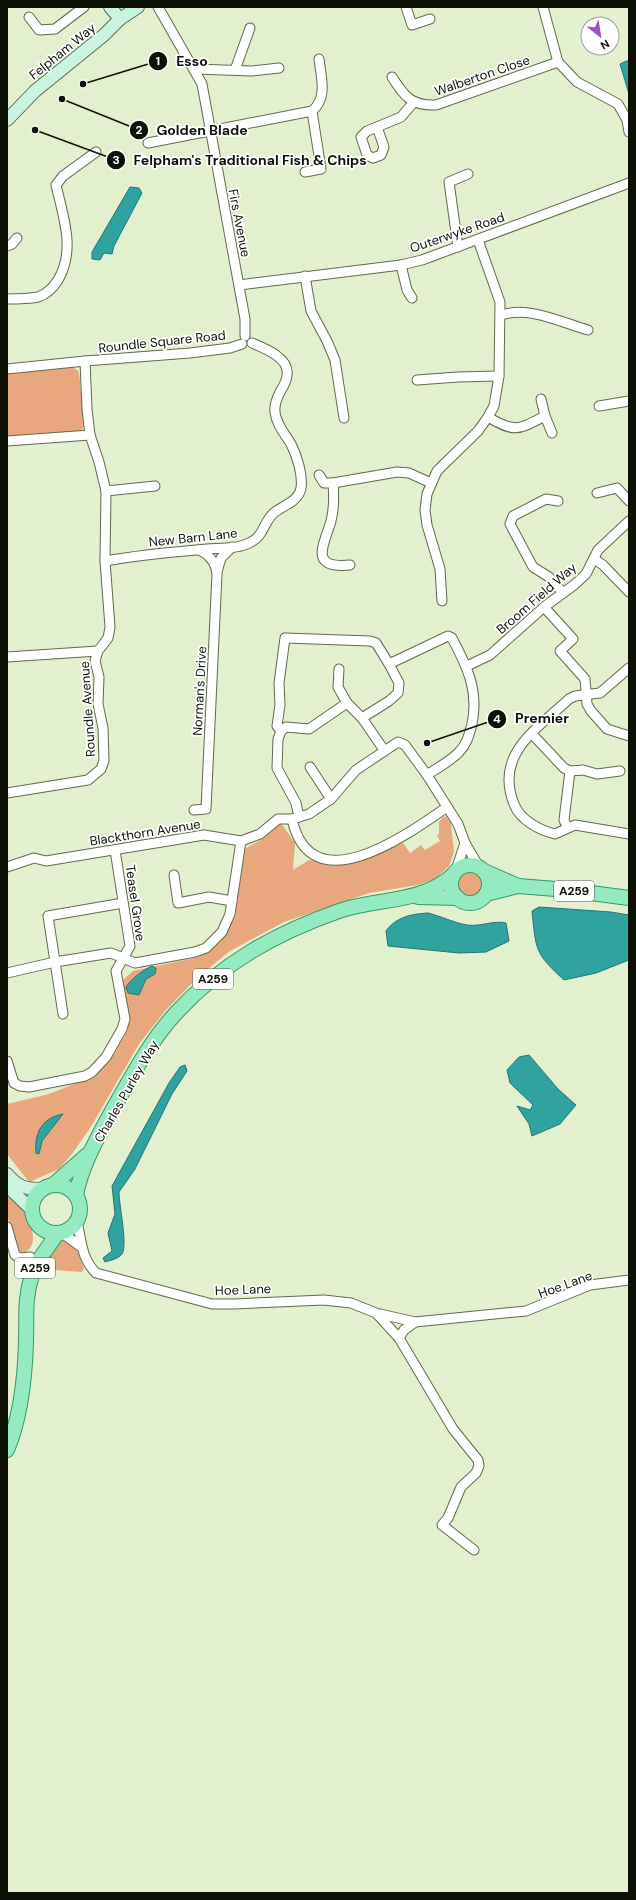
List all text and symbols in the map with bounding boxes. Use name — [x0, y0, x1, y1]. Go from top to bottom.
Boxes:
north arrow — [580, 16, 620, 56]
street label: Felpham Way — [26, 19, 99, 83]
text: N — [598, 37, 612, 53]
callout: Esso — [148, 48, 216, 74]
street label: Walberton Close — [432, 51, 532, 100]
text: Esso — [176, 52, 208, 70]
text: 1 — [156, 53, 160, 69]
callout: Golden Blade — [129, 117, 256, 143]
text: Golden Blade — [156, 121, 248, 139]
text: 2 — [136, 122, 143, 138]
callout: Felpham's Traditional Fish & Chips — [106, 147, 375, 173]
text: Felpham's Traditional Fish & Chips — [133, 151, 367, 169]
text: 3 — [112, 152, 120, 168]
street label: Firs Avenue — [225, 188, 254, 259]
street label: Outerwyke Road — [408, 208, 507, 257]
street label: Roundle Square Road — [98, 326, 226, 357]
street label: New Barn Lane — [148, 524, 238, 551]
street label: Broom Field Way — [493, 559, 580, 638]
street label: Norman's Drive — [189, 646, 210, 736]
street label: Roundle Avenue — [76, 660, 99, 757]
callout: Premier — [487, 706, 577, 732]
text: Premier — [515, 709, 569, 727]
text: 4 — [493, 711, 501, 727]
street label: Blackthorn Avenue — [88, 815, 202, 850]
street label: Teasel Grove — [122, 864, 149, 942]
road number: A259 — [554, 881, 594, 901]
road number: A259 — [193, 969, 233, 989]
street label: Charles Purley Way — [90, 1037, 163, 1146]
road number: A259 — [15, 1258, 55, 1278]
street label: Hoe Lane — [536, 1267, 594, 1302]
street label: Hoe Lane — [215, 1280, 271, 1299]

